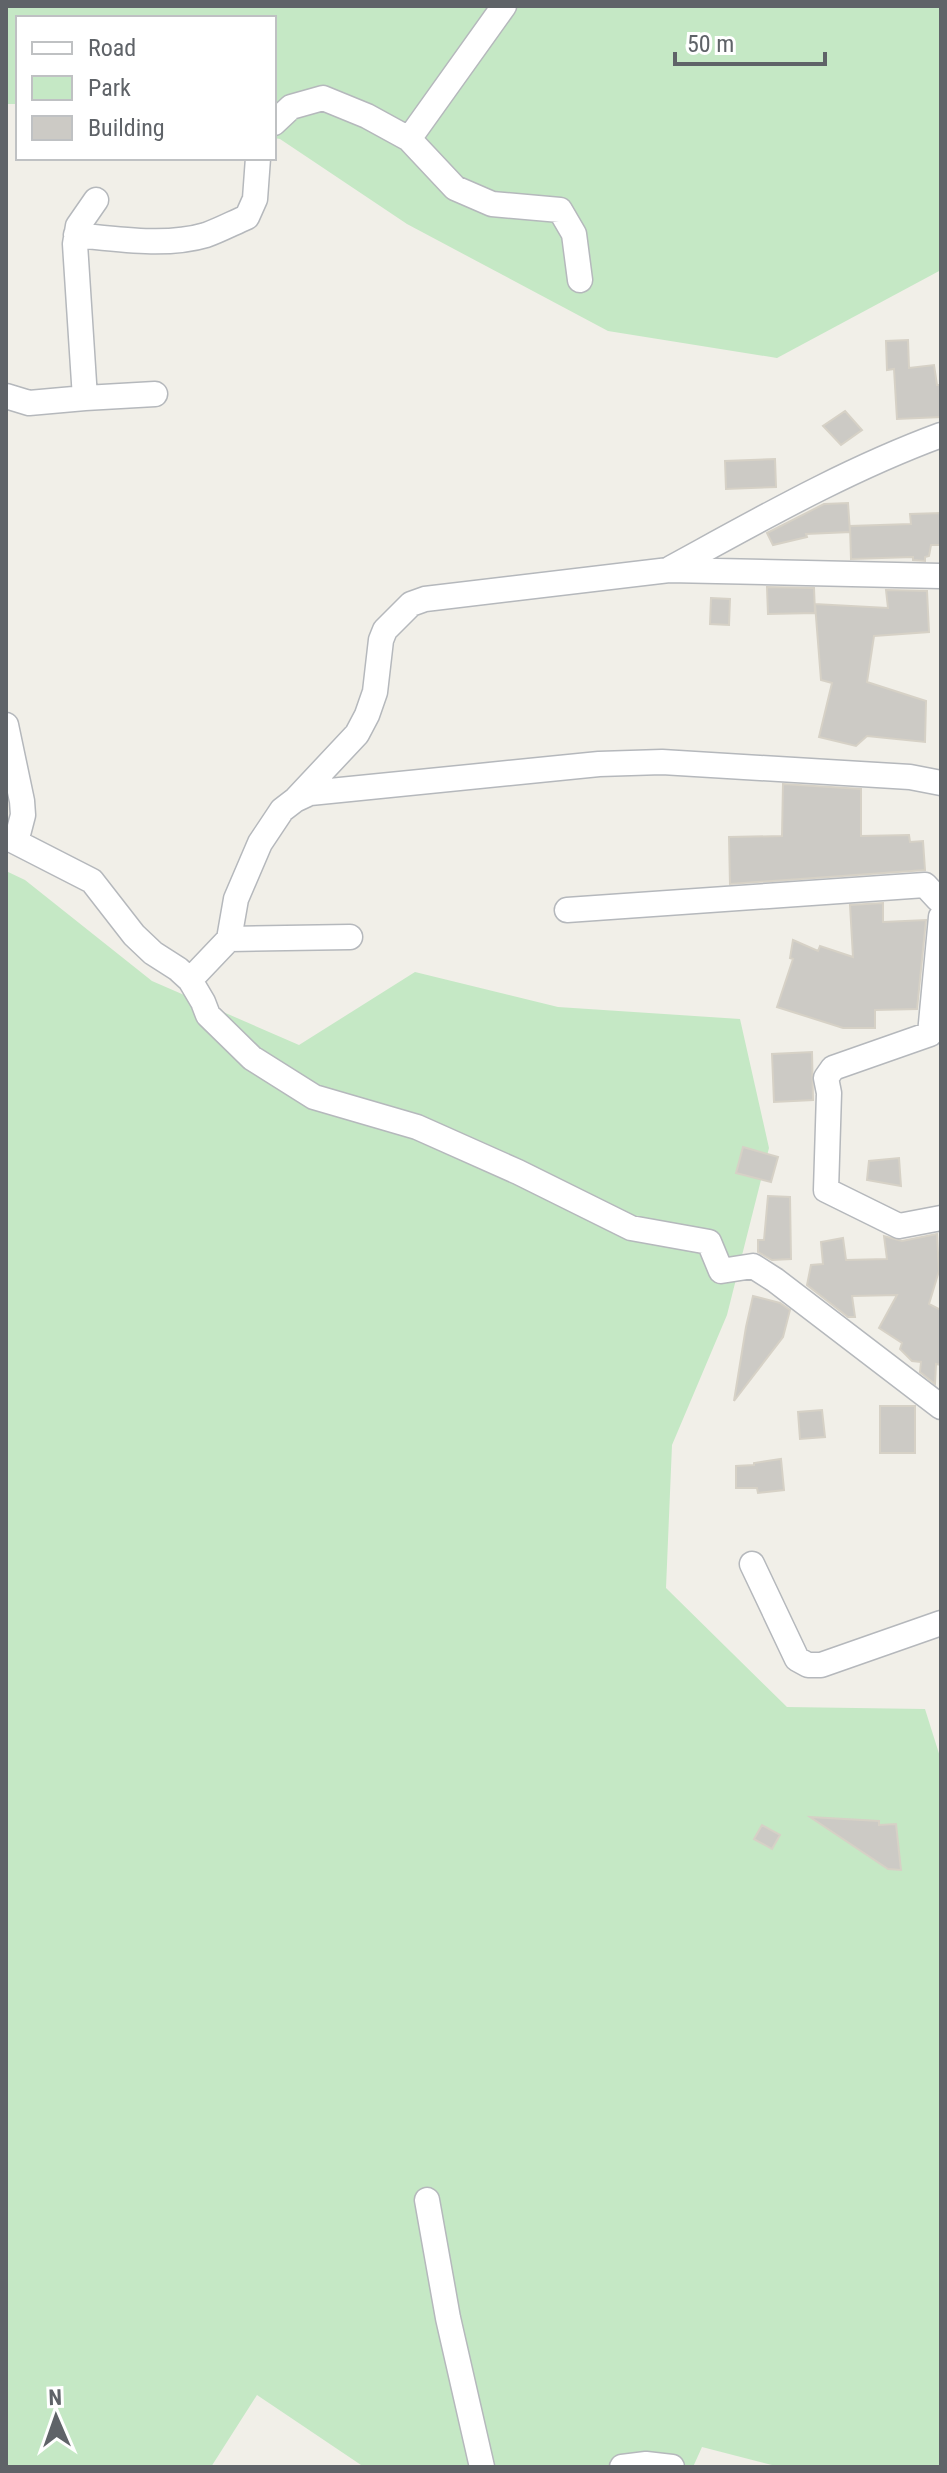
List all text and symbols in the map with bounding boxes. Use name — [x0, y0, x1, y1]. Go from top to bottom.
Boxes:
legend — [16, 16, 276, 160]
scale bar — [675, 16, 825, 66]
text: 50 m — [687, 30, 734, 58]
text: Road — [88, 34, 136, 62]
text: Park — [88, 74, 131, 102]
text: Building — [88, 114, 165, 142]
north arrow — [16, 2377, 96, 2457]
text: N — [48, 2385, 62, 2410]

